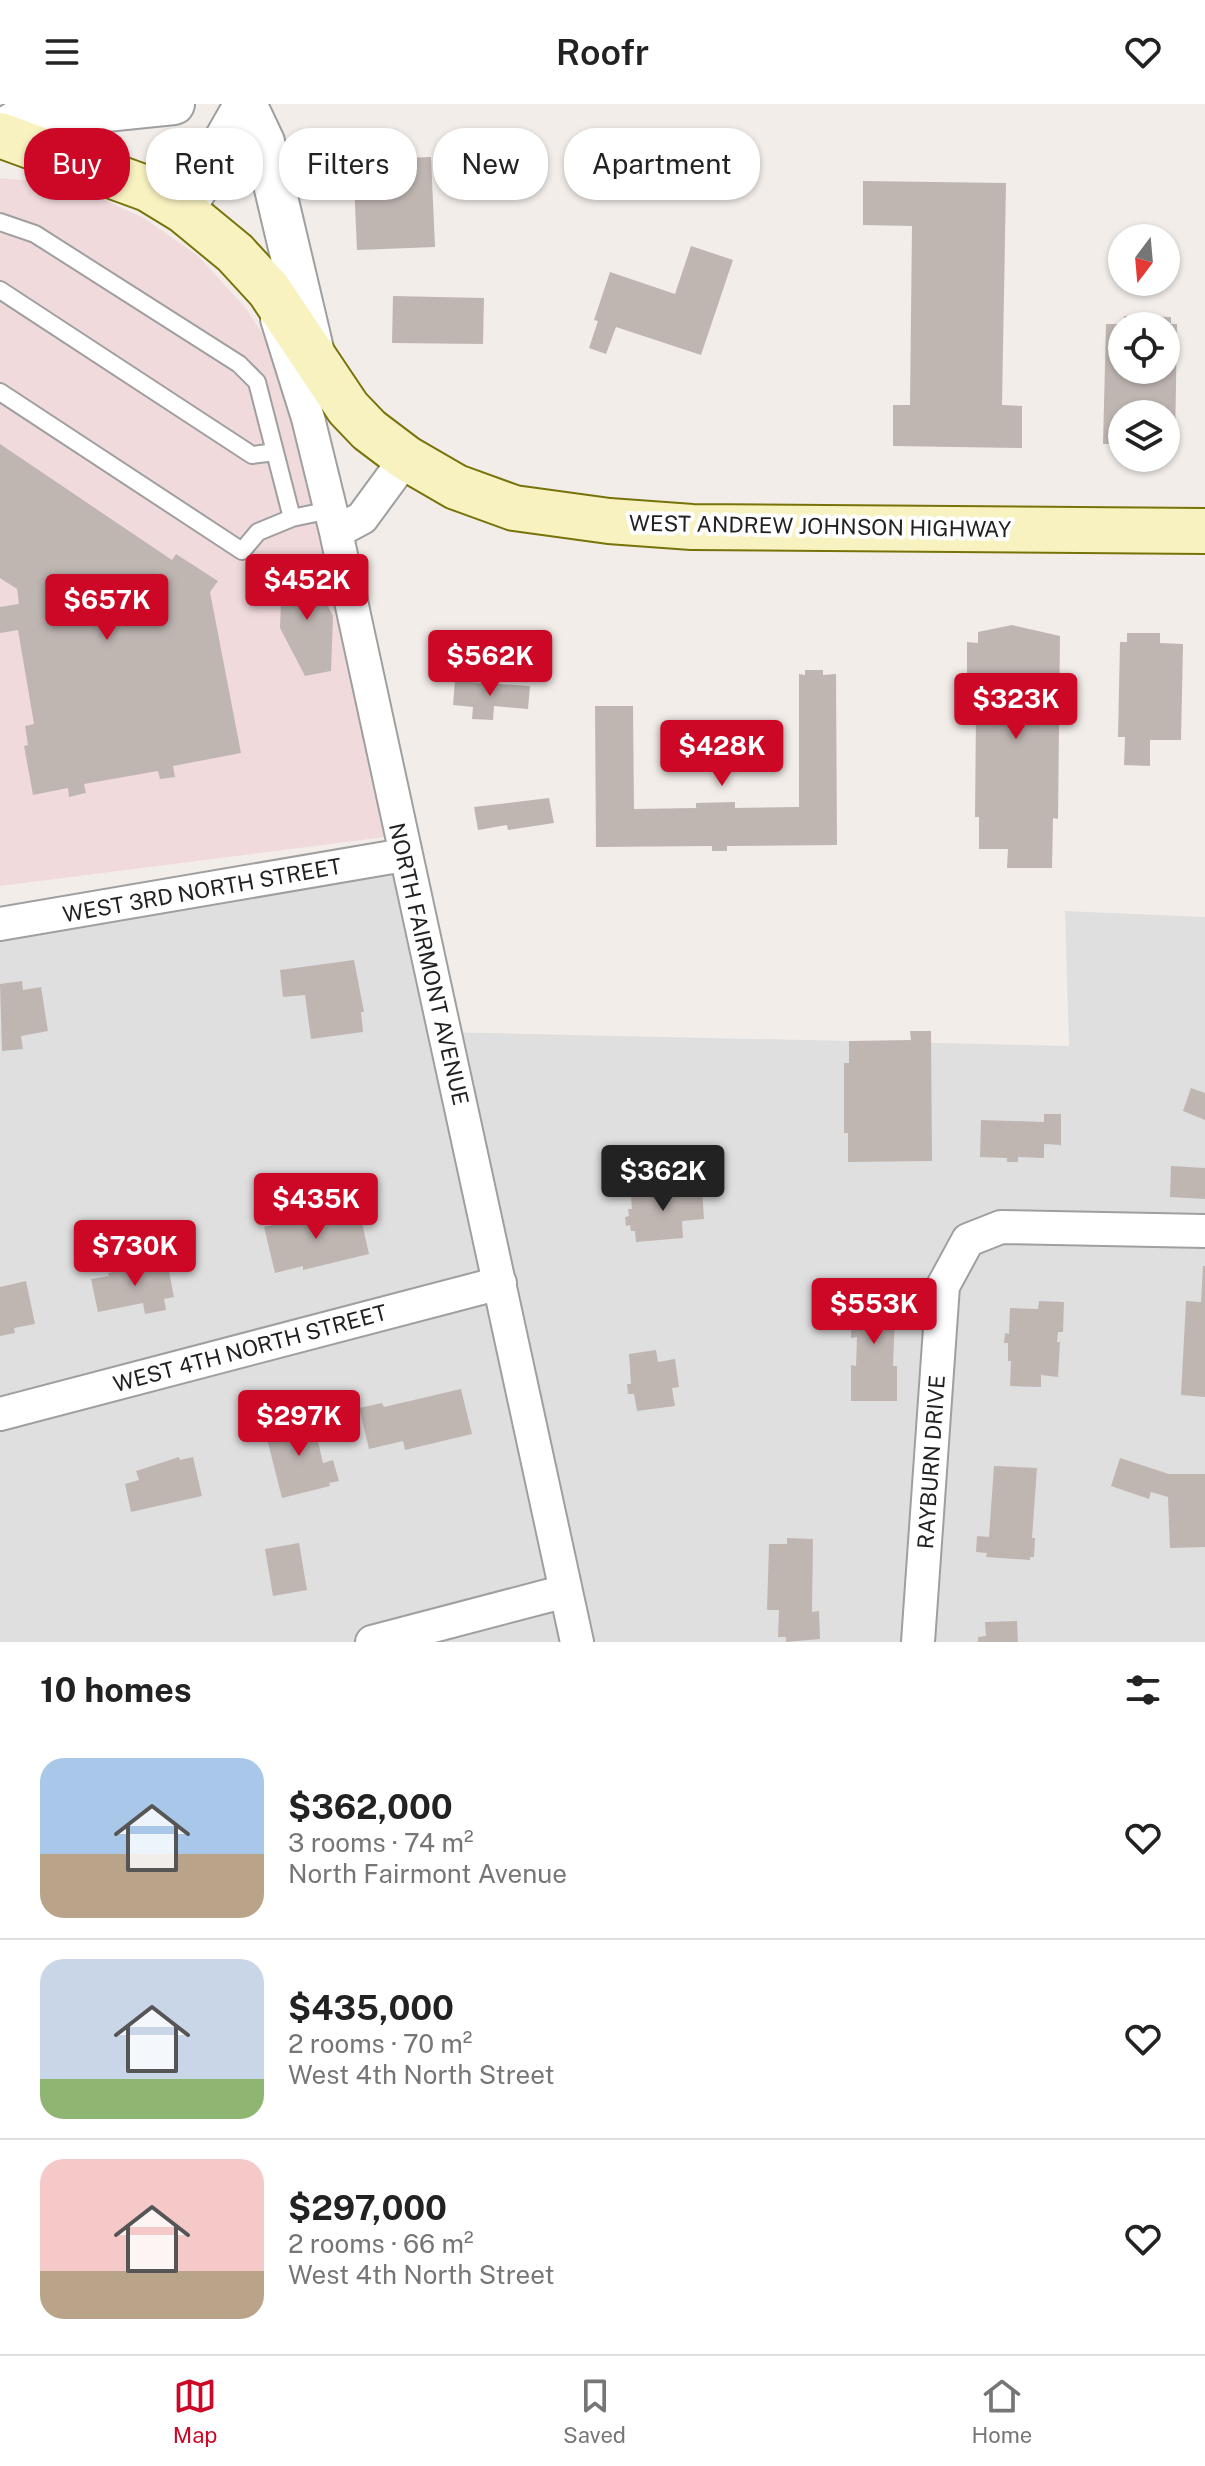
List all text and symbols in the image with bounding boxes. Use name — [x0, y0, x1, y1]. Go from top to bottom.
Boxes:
icon: menu — [40, 30, 84, 74]
icon: heart — [1121, 30, 1165, 74]
text: Roofr — [556, 31, 649, 73]
chip: Buy — [24, 128, 130, 200]
chip: Rent — [146, 128, 263, 200]
chip: Filters — [279, 128, 417, 200]
chip: New — [433, 128, 548, 200]
chip: Apartment — [564, 128, 760, 200]
north arrow — [1108, 224, 1180, 296]
map controls — [1108, 224, 1180, 472]
button: locate — [1108, 312, 1180, 384]
button: layers — [1108, 400, 1180, 472]
street label: WEST ANDREW JOHNSON HIGHWAY — [629, 510, 1012, 542]
pin: $452K — [251, 554, 363, 622]
text: $452K — [263, 564, 351, 595]
pin: $657K — [51, 574, 163, 642]
text: $657K — [63, 584, 151, 615]
pin: $562K — [434, 630, 546, 698]
text: $562K — [446, 640, 534, 671]
pin: $323K — [960, 673, 1072, 741]
text: $323K — [972, 683, 1060, 714]
pin: $428K — [666, 720, 778, 788]
text: $428K — [678, 730, 766, 761]
street label: NORTH FAIRMONT AVENUE — [384, 820, 474, 1108]
street label: WEST 3RD NORTH STREET — [61, 853, 343, 927]
pin: $362K — [607, 1145, 719, 1213]
text: $362K — [619, 1155, 707, 1186]
pin: $435K — [260, 1173, 372, 1241]
text: $435K — [272, 1183, 360, 1214]
pin: $730K — [79, 1220, 191, 1288]
text: $730K — [92, 1230, 178, 1261]
pin: $553K — [818, 1278, 930, 1346]
text: $553K — [830, 1288, 918, 1319]
street label: WEST 4TH NORTH STREET — [110, 1299, 390, 1397]
street label: RAYBURN DRIVE — [912, 1374, 950, 1550]
pin: $297K — [243, 1390, 355, 1458]
text: $297K — [256, 1400, 342, 1431]
icon: filters — [1121, 1668, 1165, 1712]
text: 10 homes — [40, 1670, 192, 1710]
text: $362,000 — [288, 1787, 453, 1827]
icon: home — [104, 1790, 200, 1886]
icon: heart — [1121, 1816, 1165, 1860]
text: 3 rooms · 74 m² — [288, 1827, 474, 1858]
text: North Fairmont Avenue — [288, 1858, 567, 1889]
text: $435,000 — [288, 1988, 454, 2028]
icon: home — [104, 1991, 200, 2087]
icon: heart — [1121, 2017, 1165, 2061]
text: 2 rooms · 70 m² — [288, 2028, 472, 2059]
text: West 4th North Street — [288, 2059, 555, 2090]
text: $297,000 — [288, 2188, 447, 2228]
icon: home — [104, 2191, 200, 2287]
icon: heart — [1121, 2217, 1165, 2261]
text: 2 rooms · 66 m² — [288, 2228, 474, 2259]
text: West 4th North Street — [288, 2259, 555, 2290]
tab: Map — [173, 2374, 217, 2448]
tab: Saved — [563, 2374, 626, 2448]
tab: Home — [972, 2374, 1032, 2448]

